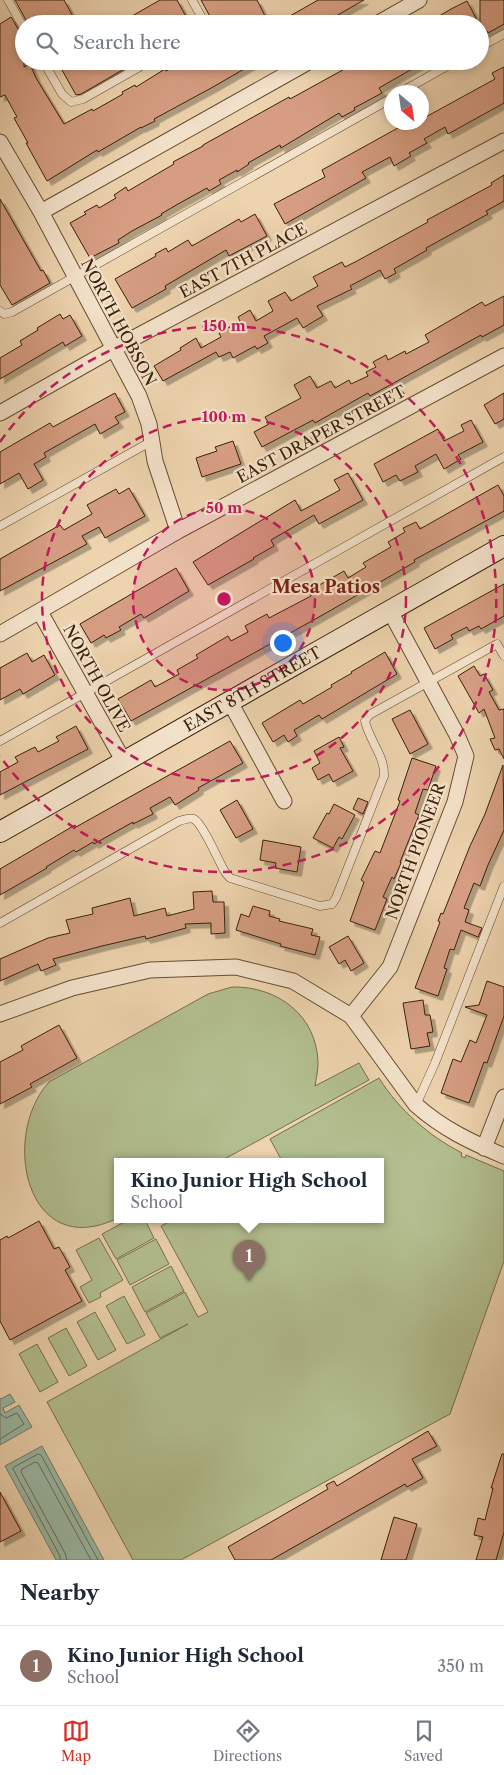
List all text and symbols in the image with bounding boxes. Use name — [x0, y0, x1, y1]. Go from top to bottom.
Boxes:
search box — [15, 15, 489, 70]
icon: search — [33, 29, 61, 57]
text: Search here — [73, 31, 181, 54]
north arrow — [384, 85, 429, 130]
street label: EAST 7TH PLACE — [176, 218, 310, 302]
street label: NORTH HOBSON — [77, 255, 161, 389]
text: 150 m — [202, 316, 246, 335]
street label: EAST DRAPER STREET — [233, 381, 409, 487]
text: 100 m — [202, 407, 246, 426]
text: 50 m — [206, 498, 242, 517]
district label: Mesa Patios — [272, 576, 380, 598]
centre of rings — [215, 590, 233, 608]
street label: NORTH OLIVE — [59, 621, 135, 735]
your location — [270, 630, 296, 656]
street label: EAST 8TH STREET — [180, 642, 325, 736]
street label: NORTH PIONEER — [381, 779, 449, 922]
popup — [114, 1158, 384, 1223]
text: Kino Junior High School — [131, 1169, 367, 1192]
text: School — [131, 1192, 183, 1212]
pin: 1 — [233, 1240, 265, 1281]
text: Nearby — [20, 1580, 99, 1605]
text: Kino Junior High School — [67, 1644, 304, 1667]
text: 1 — [32, 1656, 40, 1676]
text: 350 m — [437, 1656, 484, 1676]
text: School — [67, 1667, 119, 1687]
tab: Map — [61, 1717, 91, 1765]
tab: Directions — [213, 1717, 282, 1765]
tab: Saved — [404, 1717, 443, 1765]

